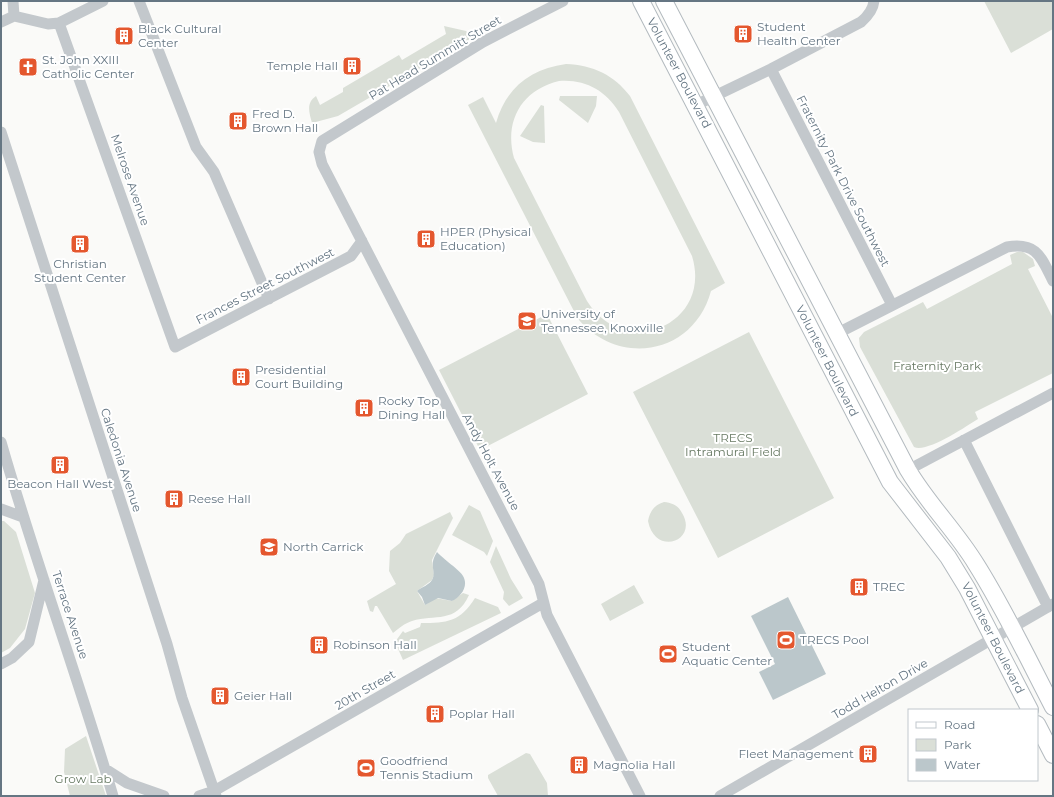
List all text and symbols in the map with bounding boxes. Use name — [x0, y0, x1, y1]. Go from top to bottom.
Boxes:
street label: Pat Head Summitt Street — [366, 12, 504, 103]
street label: Volunteer Boulevard — [644, 15, 715, 131]
place label: Student Health Center — [757, 19, 841, 48]
place label: Black Cultural Center — [138, 21, 221, 50]
building icon: Student Health Center — [732, 23, 754, 45]
building icon: Black Cultural Center — [113, 25, 135, 47]
place label: St. John XXIII Catholic Center — [42, 52, 135, 81]
building icon: Temple Hall — [341, 55, 363, 77]
church icon: St. John XXIII Catholic Center — [17, 56, 39, 78]
place label: Temple Hall — [267, 58, 338, 73]
street label: Fraternity Park Drive Southwest — [794, 93, 893, 269]
place label: Fred D. Brown Hall — [252, 106, 318, 135]
building icon: Fred D. Brown Hall — [227, 110, 249, 132]
street label: Melrose Avenue — [108, 132, 153, 228]
place label: HPER (Physical Education) — [440, 224, 531, 253]
building icon: HPER (Physical Education) — [415, 228, 437, 250]
building icon: Christian Student Center — [69, 233, 91, 255]
street label: Frances Street Southwest — [193, 244, 337, 327]
place label: Christian Student Center — [34, 256, 126, 285]
street label: Volunteer Boulevard — [793, 303, 862, 419]
place label: University of Tennessee, Knoxville — [541, 306, 663, 335]
school or university icon: University of Tennessee, Knoxville — [516, 310, 538, 332]
park label: Fraternity Park — [893, 358, 982, 373]
place label: Presidential Court Building — [255, 362, 343, 391]
building icon: Presidential Court Building — [230, 366, 252, 388]
place label: Rocky Top Dining Hall — [378, 393, 445, 422]
building icon: Rocky Top Dining Hall — [353, 397, 375, 419]
street label: Caledonia Avenue — [98, 406, 145, 514]
street label: Andy Holt Avenue — [459, 410, 523, 513]
park label: TRECS Intramural Field — [685, 430, 781, 459]
building icon: Beacon Hall West — [49, 454, 71, 476]
place label: Beacon Hall West — [7, 476, 113, 491]
building icon: Reese Hall — [163, 488, 185, 510]
place label: Reese Hall — [188, 491, 251, 506]
school or university icon: North Carrick — [258, 536, 280, 558]
place label: North Carrick — [283, 539, 364, 554]
street label: Terrace Avenue — [49, 569, 92, 661]
building icon: TREC — [848, 576, 870, 598]
place label: TREC — [873, 579, 906, 594]
street label: Volunteer Boulevard — [959, 580, 1028, 696]
sports icon: TRECS Pool — [775, 629, 797, 651]
place label: TRECS Pool — [800, 632, 869, 647]
building icon: Robinson Hall — [308, 634, 330, 656]
place label: Robinson Hall — [333, 637, 417, 652]
place label: Student Aquatic Center — [682, 639, 772, 668]
sports icon: Student Aquatic Center — [657, 643, 679, 665]
street label: Todd Helton Drive — [829, 655, 930, 722]
street label: 20th Street — [332, 666, 398, 713]
building icon: Geier Hall — [209, 685, 231, 707]
place label: Geier Hall — [234, 688, 292, 703]
building icon: Poplar Hall — [424, 703, 446, 725]
place label: Poplar Hall — [449, 706, 515, 721]
legend — [908, 709, 1038, 781]
text: Road — [944, 717, 975, 732]
text: Park — [944, 737, 972, 752]
building icon: Fleet Management — [857, 743, 879, 765]
place label: Fleet Management — [738, 746, 854, 761]
place label: Goodfriend Tennis Stadium — [380, 753, 473, 782]
building icon: Magnolia Hall — [568, 754, 590, 776]
sports icon: Goodfriend Tennis Stadium — [355, 757, 377, 779]
place label: Magnolia Hall — [593, 757, 675, 772]
text: Water — [944, 757, 981, 772]
park label: Grow Lab — [54, 771, 112, 786]

